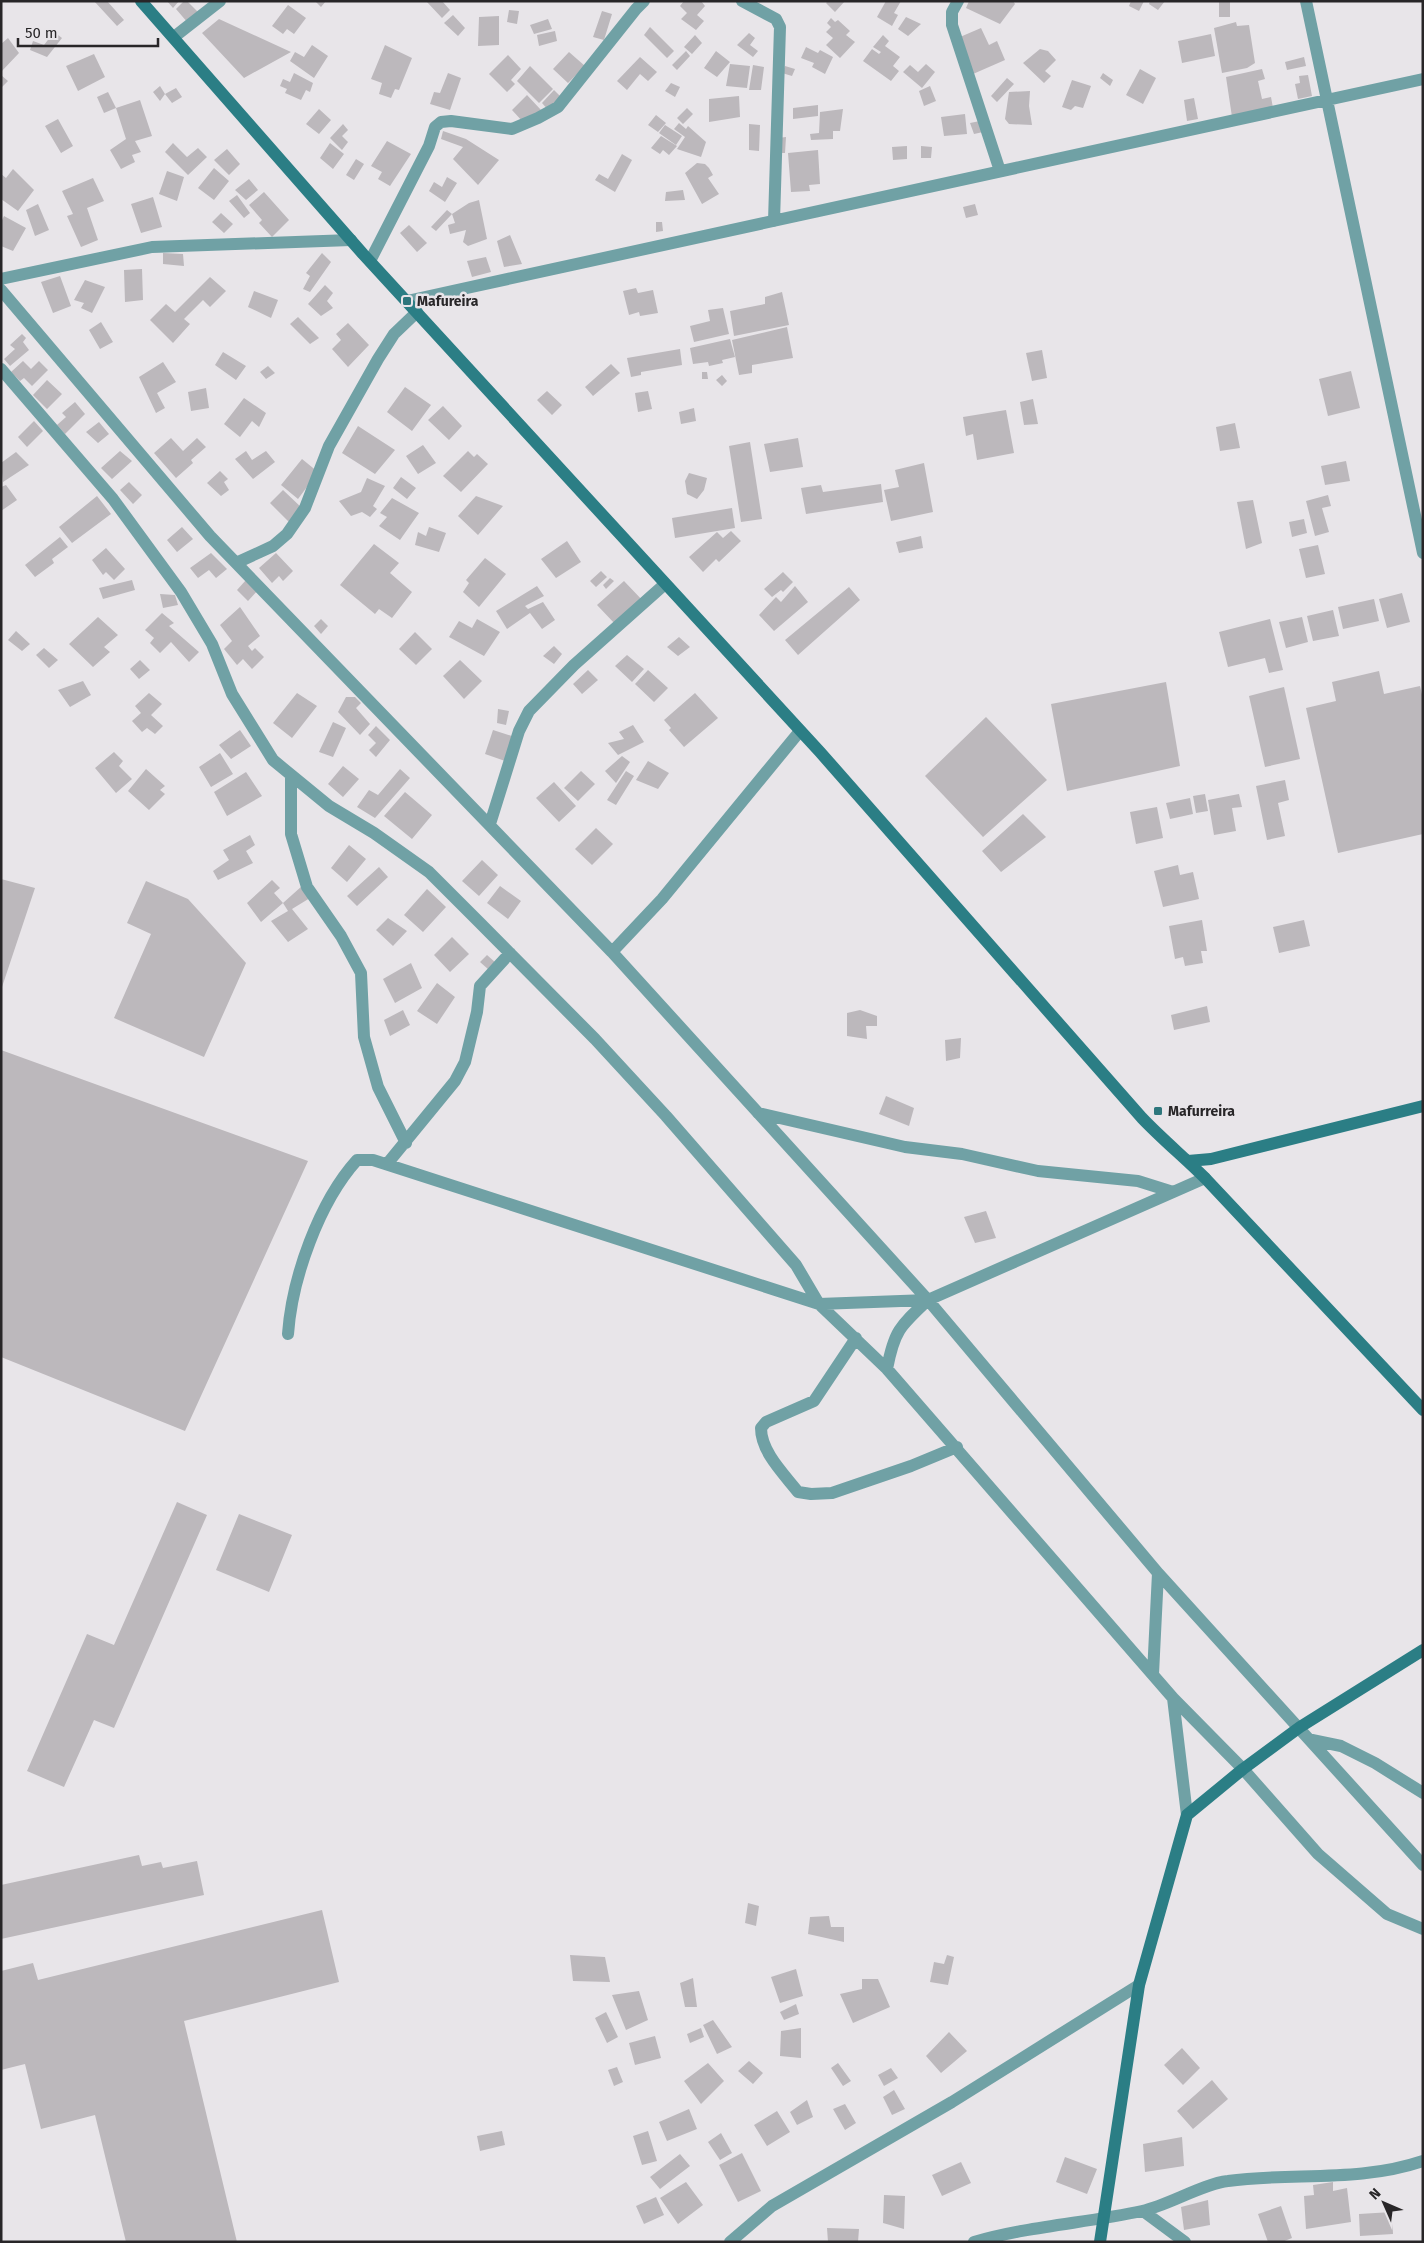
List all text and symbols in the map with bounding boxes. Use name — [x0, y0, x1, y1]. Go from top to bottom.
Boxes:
scale bar — [18, 15, 158, 47]
text: 50 m — [25, 24, 58, 42]
place label: Mafureira — [417, 293, 479, 310]
marker: Mafureira — [401, 295, 413, 307]
place label: Mafurreira — [1168, 1103, 1235, 1120]
marker: Mafurreira — [1152, 1105, 1164, 1117]
north arrow — [1359, 2178, 1409, 2228]
text: N — [1366, 2185, 1384, 2203]

